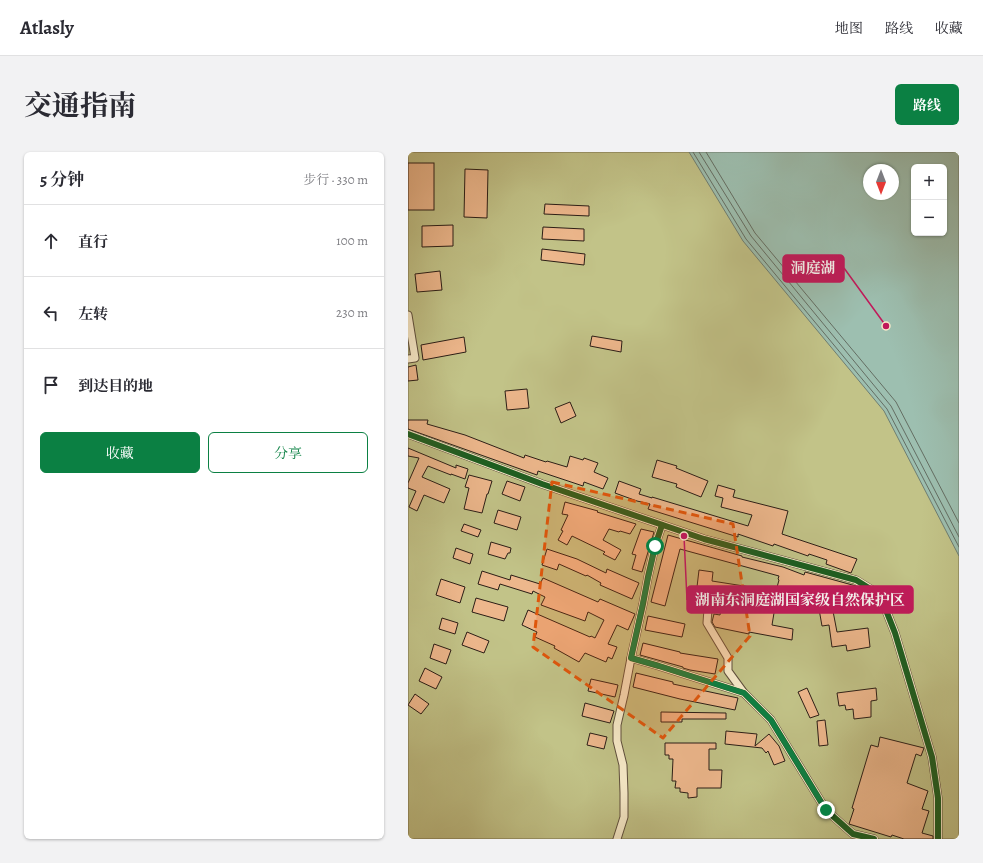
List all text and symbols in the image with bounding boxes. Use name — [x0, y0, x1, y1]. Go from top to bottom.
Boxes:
text: Atlasly — [20, 15, 74, 41]
text: 地图 — [835, 19, 863, 38]
text: 路线 — [885, 19, 913, 38]
text: 收藏 — [935, 19, 963, 38]
button: 路线 — [895, 84, 959, 125]
text: 交通指南 — [24, 87, 136, 125]
north arrow — [863, 164, 899, 200]
map controls — [911, 164, 947, 236]
button: + — [911, 164, 947, 200]
text: 5 分钟 — [40, 168, 84, 191]
text: 步行 · 330 m — [303, 171, 368, 188]
button: − — [911, 200, 947, 236]
icon: ahead — [40, 230, 62, 252]
text: 直行 — [78, 232, 108, 252]
text: 100 m — [336, 232, 368, 249]
callout: 洞庭湖 — [783, 255, 844, 282]
text: 洞庭湖 — [790, 258, 836, 278]
icon: left — [40, 302, 62, 324]
text: 左转 — [78, 304, 108, 324]
text: 230 m — [336, 304, 368, 321]
icon: arrive — [40, 374, 62, 396]
text: 到达目的地 — [78, 376, 153, 396]
button: 收藏 — [40, 432, 200, 473]
button: 分享 — [208, 432, 368, 473]
route start — [646, 537, 664, 555]
callout: 湖南东洞庭湖国家级自然保护区 — [687, 586, 913, 613]
text: 湖南东洞庭湖国家级自然保护区 — [695, 590, 905, 610]
route end — [817, 801, 835, 819]

